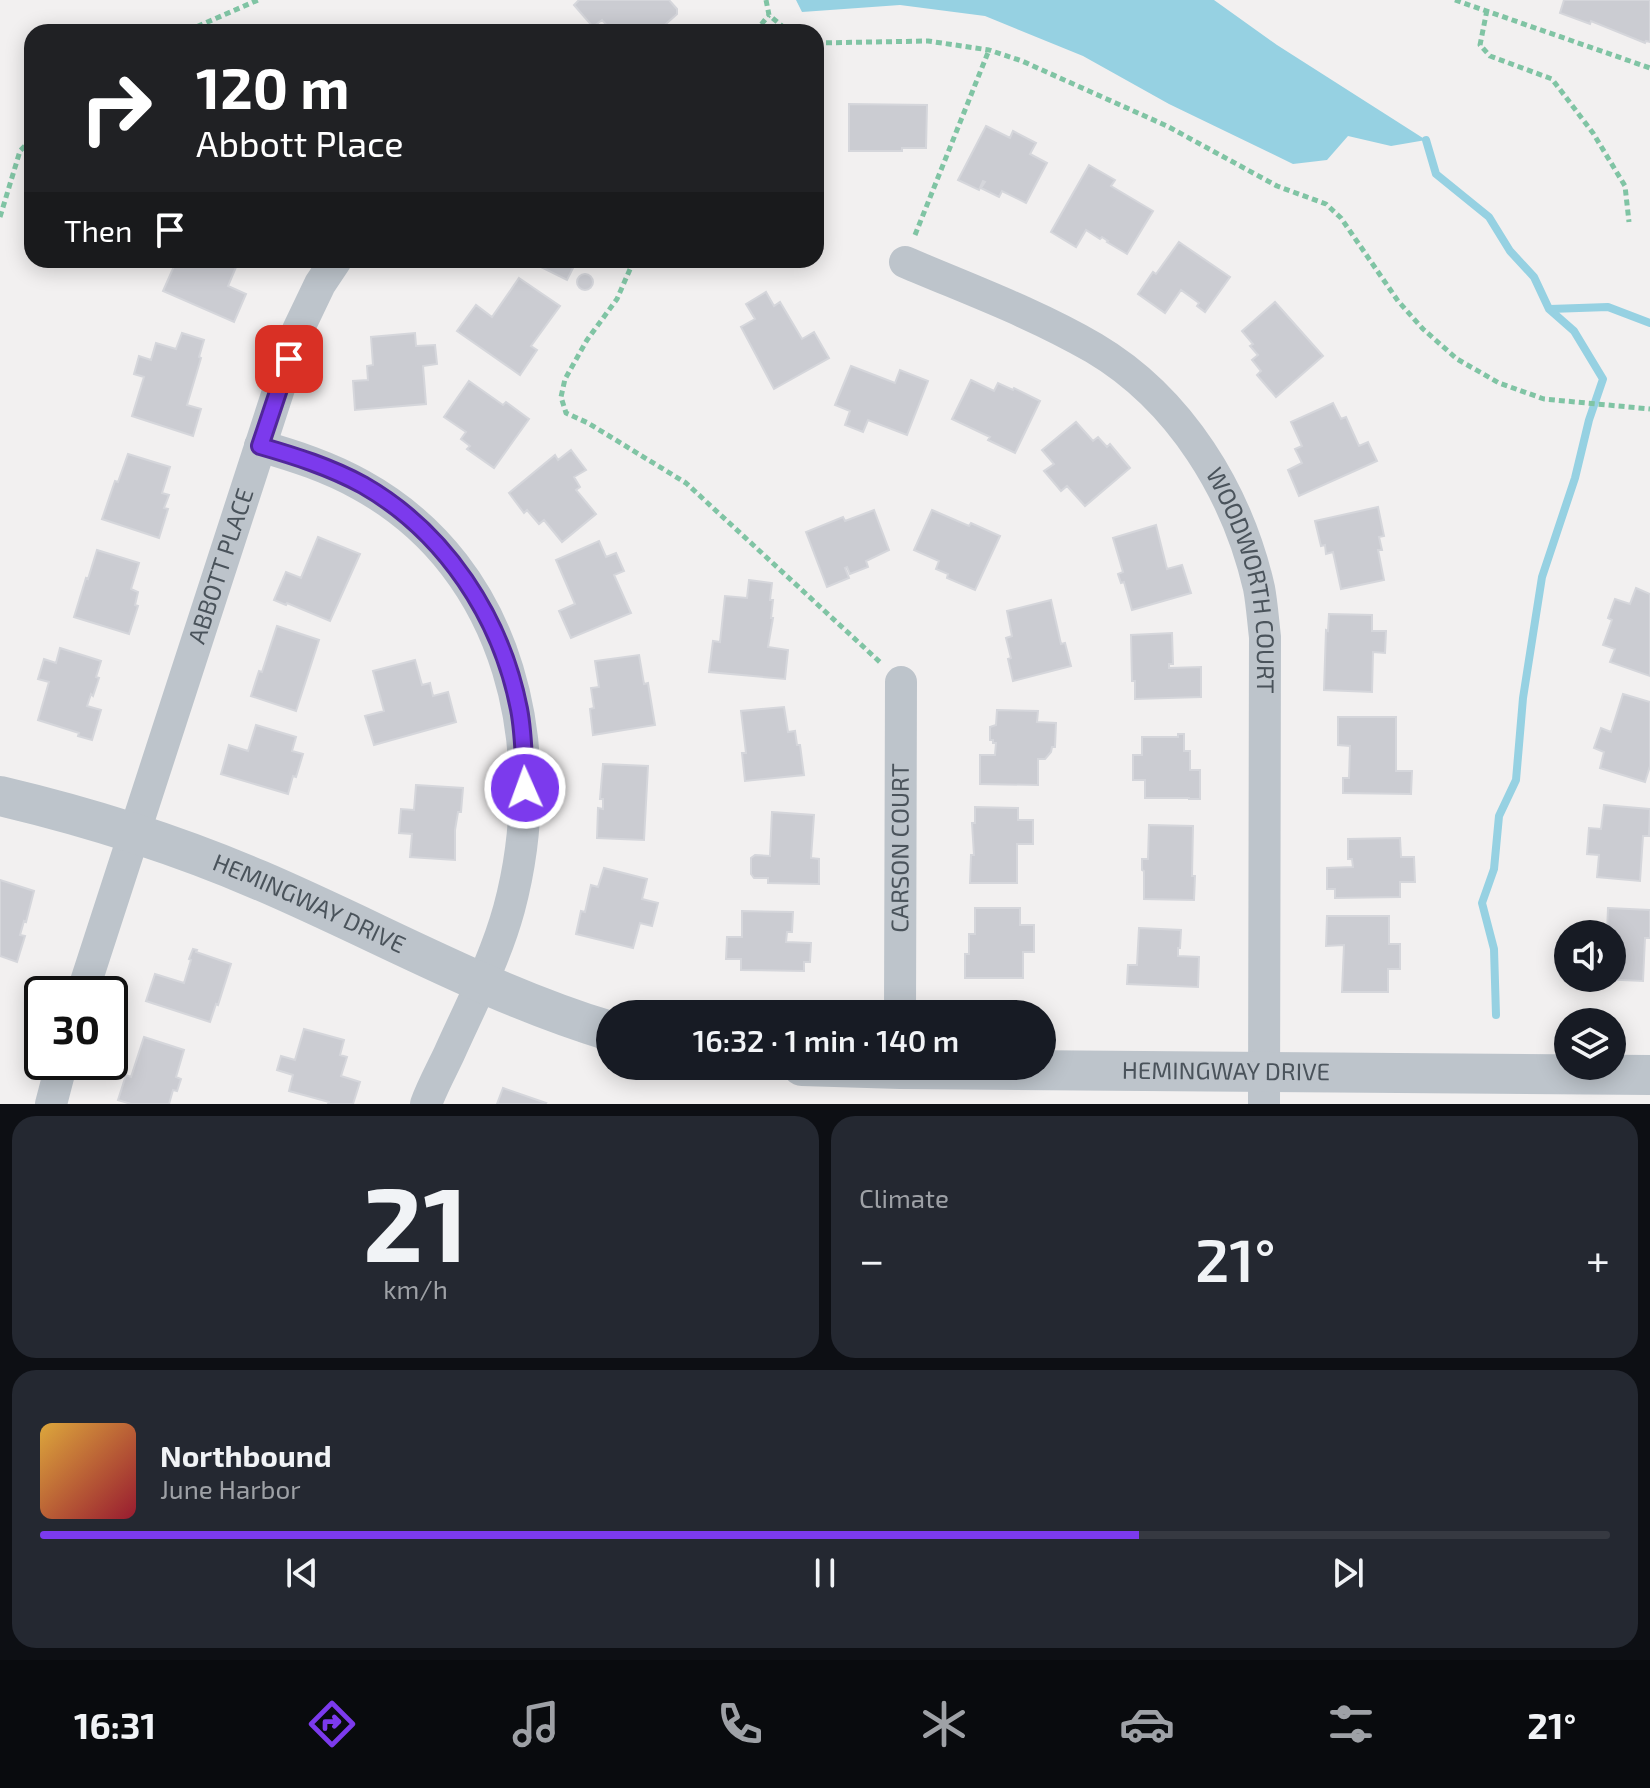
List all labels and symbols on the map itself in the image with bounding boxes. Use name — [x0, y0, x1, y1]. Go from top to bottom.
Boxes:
pin — [255, 325, 323, 393]
street label: WOODWORTH COURT — [1201, 462, 1281, 694]
street label: ABBOTT PLACE — [181, 484, 259, 647]
position arrow — [483, 746, 567, 830]
street label: CARSON COURT — [884, 763, 914, 933]
street label: HEMINGWAY DRIVE — [209, 847, 411, 959]
speed limit sign: 30 — [24, 976, 128, 1080]
street label: HEMINGWAY DRIVE — [1122, 1055, 1330, 1085]

